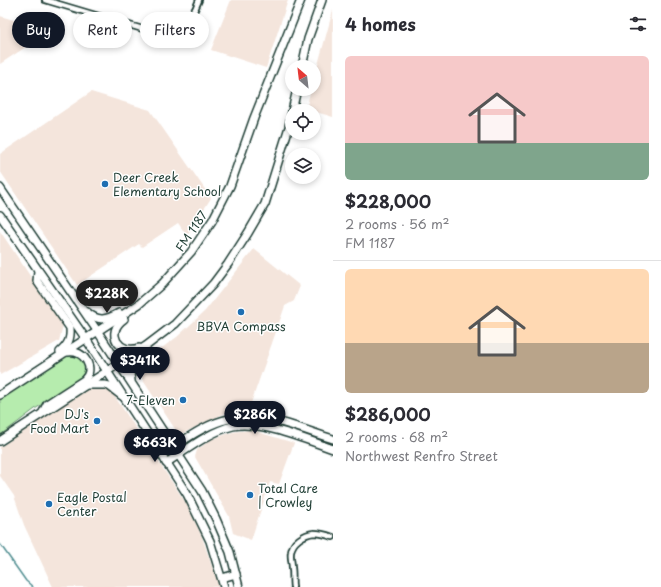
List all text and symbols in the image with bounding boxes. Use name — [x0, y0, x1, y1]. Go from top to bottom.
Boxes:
text: 4 homes — [345, 11, 416, 37]
chip: Buy — [12, 12, 65, 48]
chip: Rent — [73, 12, 132, 48]
chip: Filters — [140, 12, 209, 48]
icon: filters — [627, 13, 649, 35]
north arrow — [285, 60, 321, 96]
map controls — [285, 60, 321, 184]
icon: home — [461, 82, 533, 154]
button: locate — [285, 104, 321, 140]
button: layers — [285, 148, 321, 184]
place label: Deer Creek Elementary School — [113, 168, 221, 200]
marker: Deer Creek Elementary School — [100, 179, 110, 189]
text: $228,000 — [345, 188, 431, 214]
street label: FM 1187 — [171, 207, 211, 255]
text: 2 rooms · 56 m² — [345, 214, 449, 233]
text: FM 1187 — [345, 233, 395, 252]
pin: $228K — [79, 280, 135, 314]
text: $228K — [85, 283, 129, 302]
icon: home — [461, 295, 533, 367]
marker: BBVA Compass — [236, 307, 246, 317]
place label: BBVA Compass — [196, 317, 286, 335]
pin: $341K — [112, 347, 168, 381]
text: $341K — [120, 350, 160, 369]
place label: 7-Eleven — [126, 391, 175, 409]
marker: 7-Eleven — [178, 395, 188, 405]
pin: $286K — [227, 401, 283, 435]
text: $286,000 — [345, 401, 431, 427]
text: $286K — [233, 404, 277, 423]
place label: DJ's Food Mart — [30, 405, 90, 437]
marker: DJ's Food Mart — [92, 416, 102, 426]
text: 2 rooms · 68 m² — [345, 427, 448, 446]
pin: $663K — [127, 429, 183, 463]
text: $663K — [133, 432, 177, 451]
text: Northwest Renfro Street — [345, 446, 498, 465]
place label: Total Care | Crowley — [258, 479, 318, 511]
place label: Eagle Postal Center — [57, 488, 127, 520]
marker: Total Care | Crowley — [245, 490, 255, 500]
marker: Eagle Postal Center — [44, 499, 54, 509]

